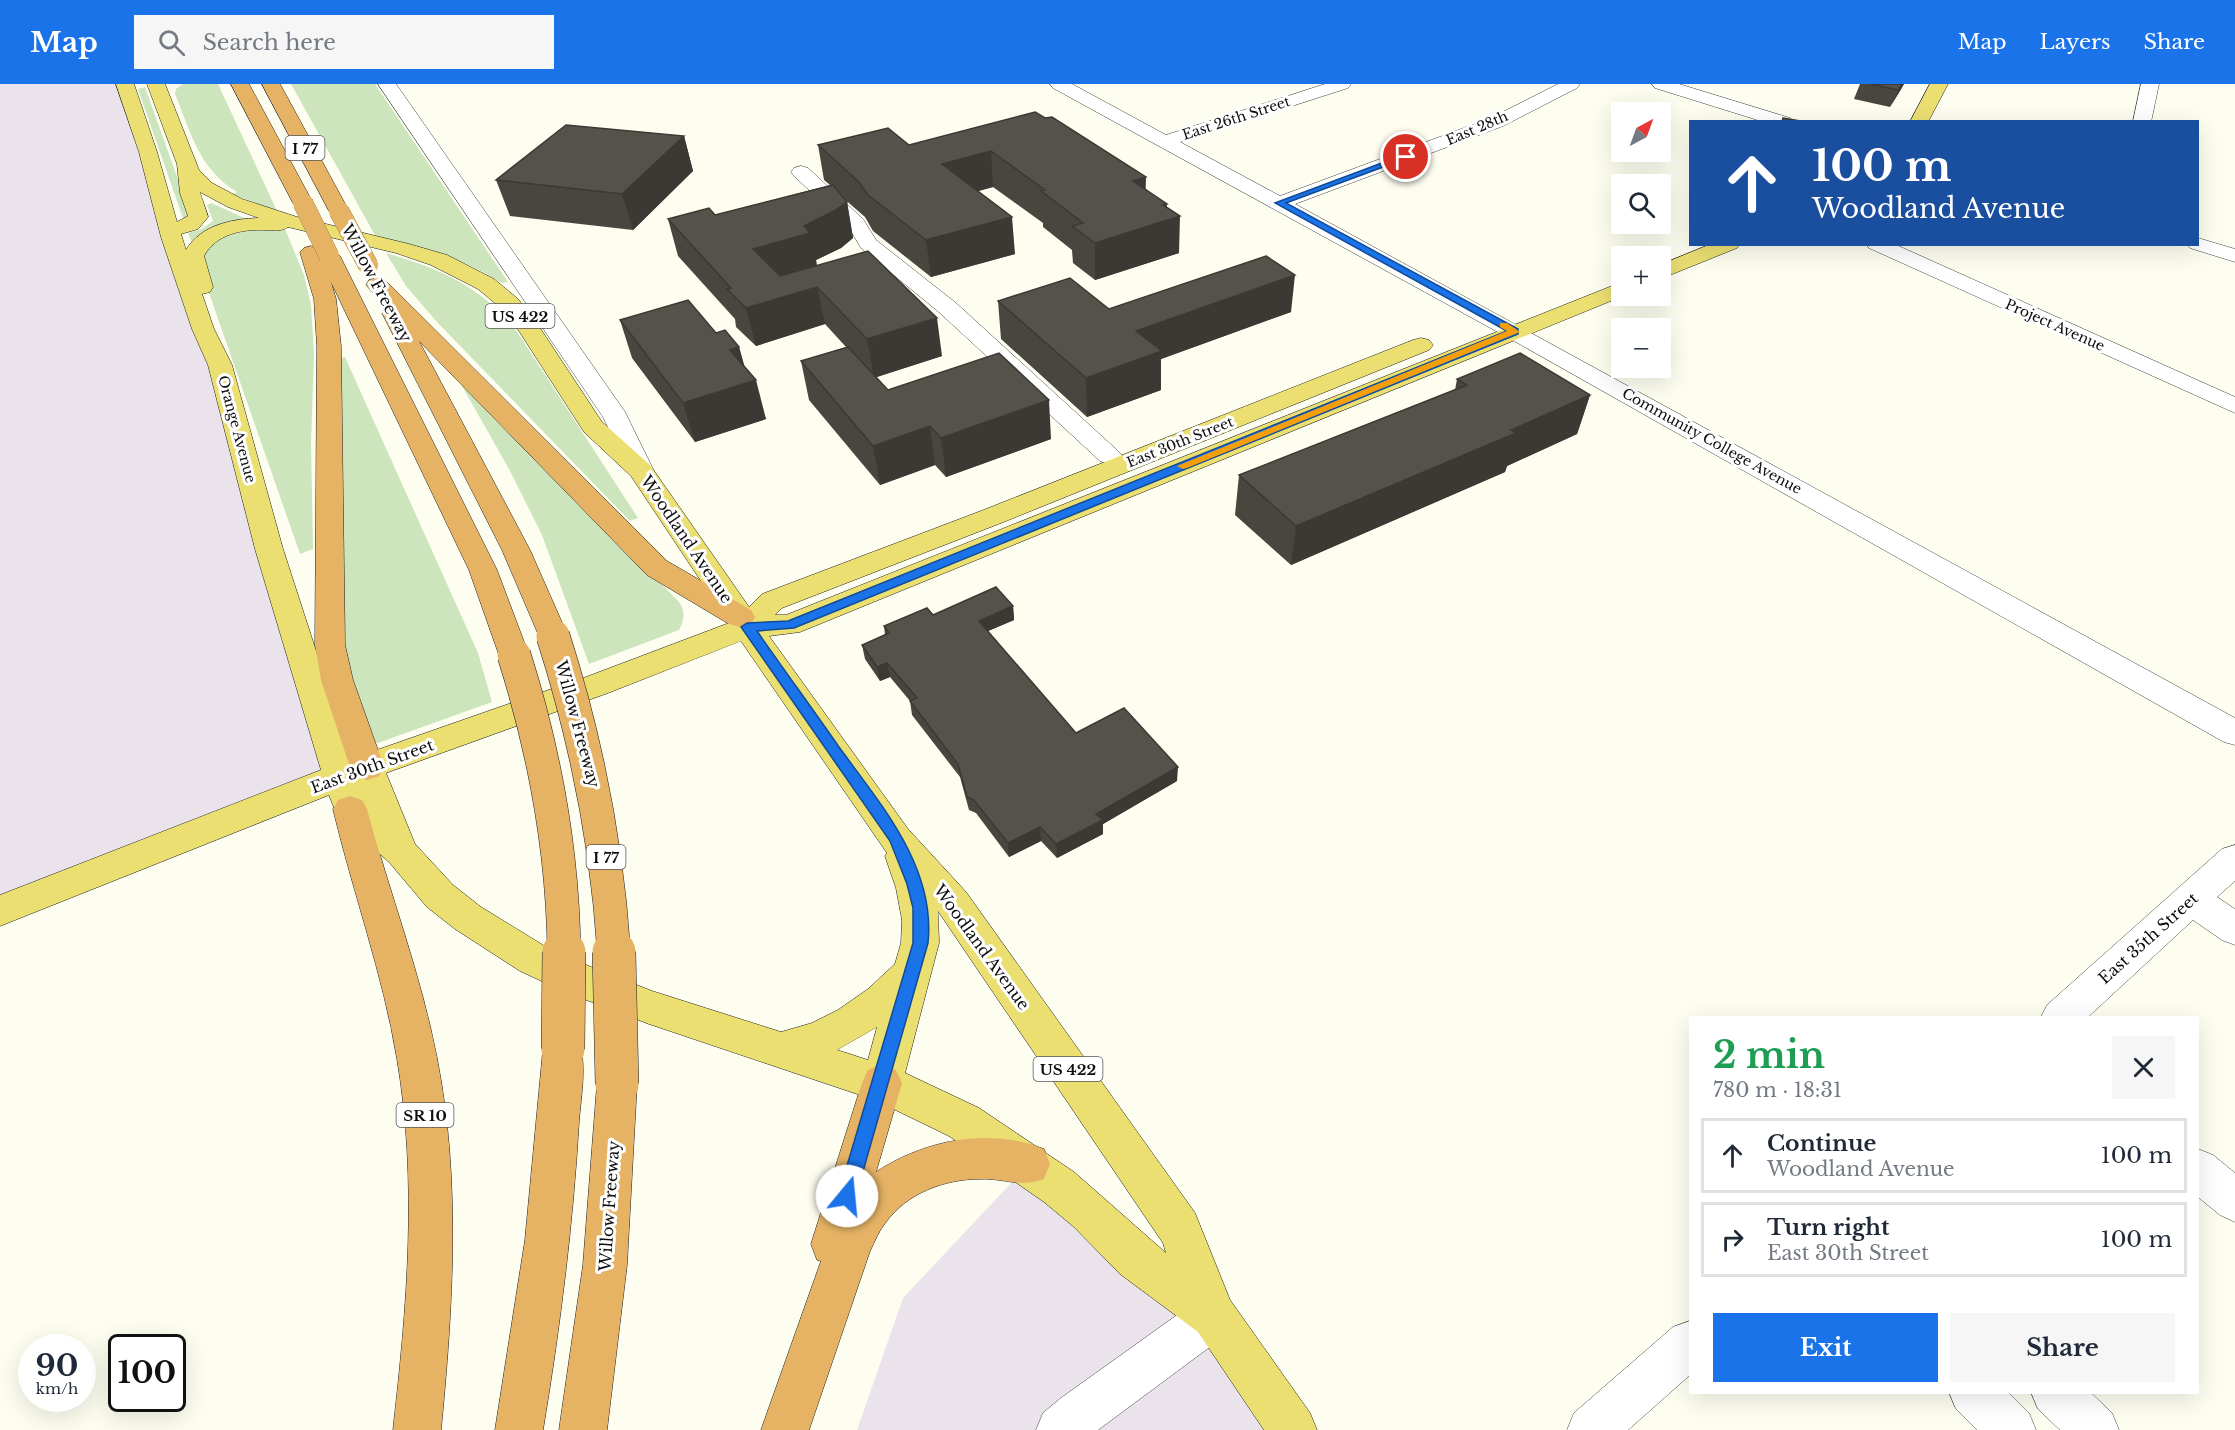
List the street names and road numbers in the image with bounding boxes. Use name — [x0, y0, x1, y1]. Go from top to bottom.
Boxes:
street label: East 26th Street — [1180, 92, 1293, 144]
street label: East 28th — [1443, 107, 1511, 149]
road number: I 77 — [286, 136, 324, 160]
street label: Willow Freeway — [337, 220, 417, 346]
street label: Project Avenue — [2002, 295, 2108, 355]
road number: US 422 — [486, 304, 554, 328]
street label: Orange Avenue — [214, 373, 260, 485]
street label: Community College Avenue — [1619, 384, 1805, 498]
street label: East 30th Street — [1124, 412, 1237, 472]
street label: Woodland Avenue — [636, 470, 737, 607]
street label: Willow Freeway — [551, 657, 605, 791]
street label: East 30th Street — [308, 734, 436, 798]
road number: I 77 — [586, 845, 626, 869]
street label: Woodland Avenue — [929, 880, 1034, 1014]
street label: East 35th Street — [2094, 888, 2202, 988]
road number: US 422 — [1034, 1057, 1102, 1081]
road number: SR 10 — [396, 1103, 454, 1127]
street label: Willow Freeway — [594, 1139, 624, 1273]

